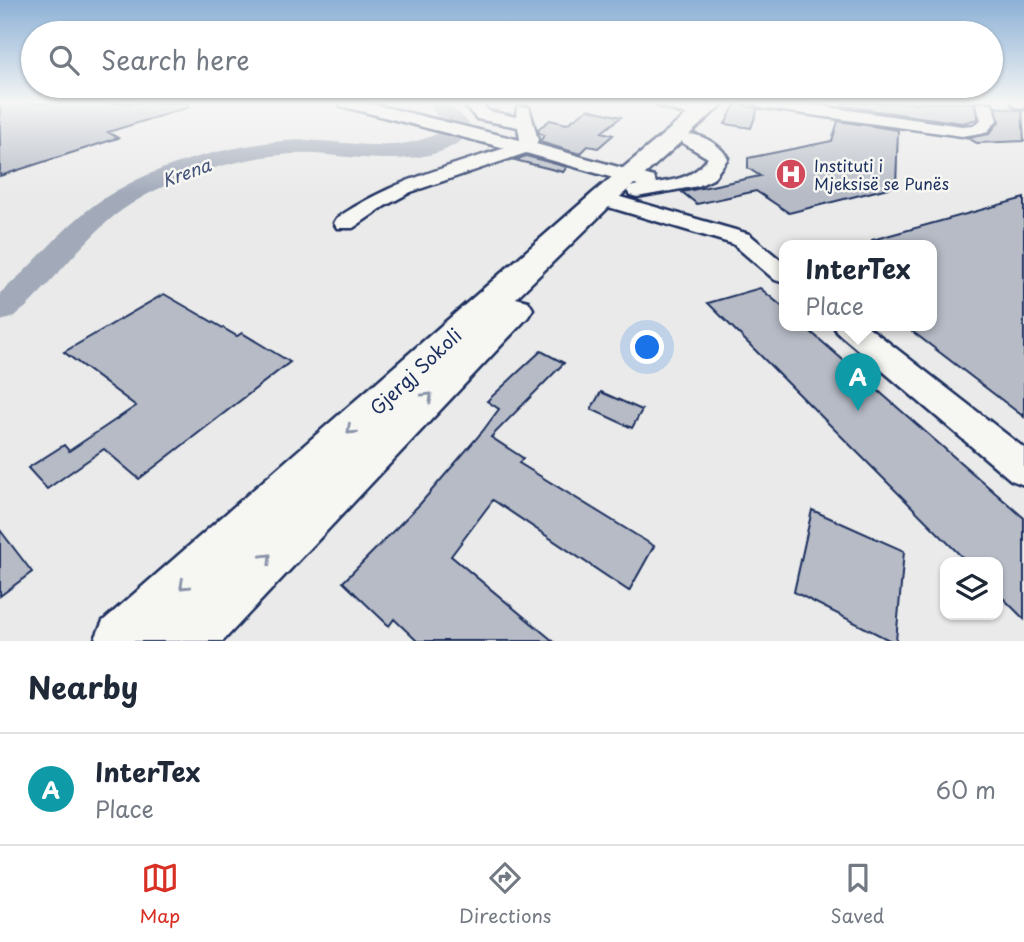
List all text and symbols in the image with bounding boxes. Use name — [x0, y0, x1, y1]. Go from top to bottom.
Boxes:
search box — [21, 21, 1003, 98]
text: Search here — [101, 40, 250, 79]
icon: search — [45, 41, 83, 79]
water label: Krena — [158, 150, 215, 193]
place label: Instituti i Mjeksisë se Punës — [814, 153, 949, 195]
hospital icon: Instituti i Mjeksisë se Punës — [774, 157, 808, 191]
popup — [779, 240, 937, 331]
text: InterTex — [805, 249, 911, 288]
text: Place — [805, 288, 864, 323]
street label: Gjergj Sokoli — [363, 321, 467, 421]
your location — [630, 330, 664, 364]
pin: A — [835, 353, 881, 411]
one-way arrow — [419, 393, 432, 406]
one-way arrow — [346, 422, 359, 435]
one-way arrow — [259, 554, 271, 566]
map controls — [940, 557, 1003, 620]
button: layers — [940, 557, 1003, 620]
one-way arrow — [179, 576, 192, 589]
text: Nearby — [28, 664, 138, 709]
text: InterTex — [95, 752, 200, 791]
text: A — [42, 772, 60, 807]
text: 60 m — [936, 772, 996, 807]
text: Place — [95, 791, 154, 826]
tab: Map — [140, 859, 180, 929]
tab: Directions — [459, 859, 552, 929]
tab: Saved — [831, 859, 884, 929]

